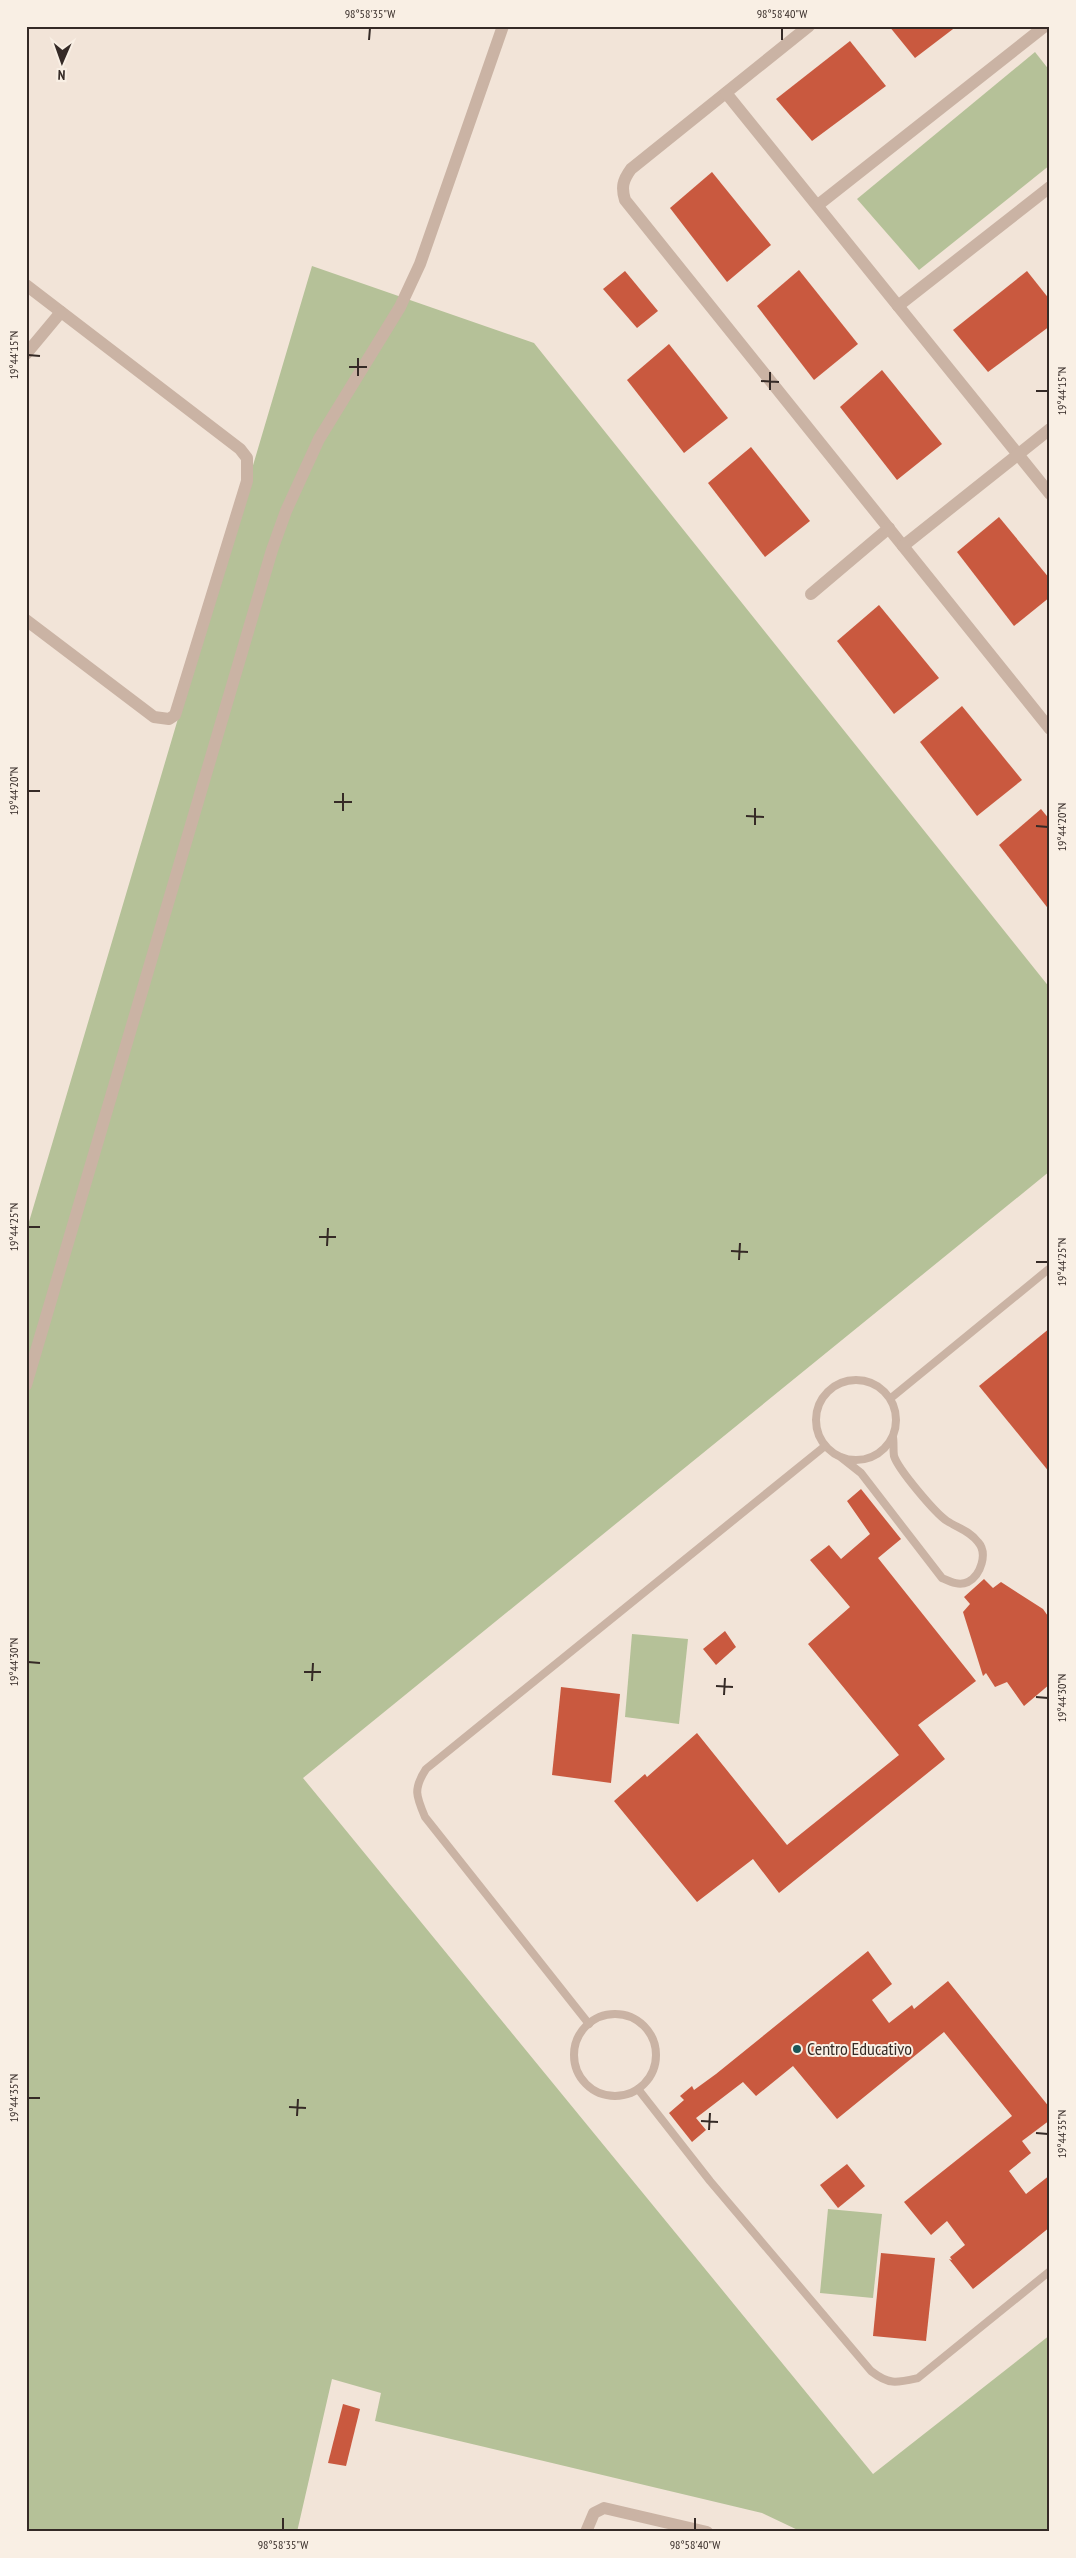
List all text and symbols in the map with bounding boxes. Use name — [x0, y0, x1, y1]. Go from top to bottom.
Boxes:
text: 98°58'35"W — [345, 6, 395, 21]
text: 98°58'40"W — [757, 6, 807, 21]
north arrow — [38, 38, 88, 88]
text: N — [57, 66, 66, 84]
text: 19°44'15"N — [6, 331, 21, 379]
text: 19°44'15"N — [1054, 367, 1069, 415]
text: 19°44'20"N — [6, 767, 21, 815]
text: 19°44'20"N — [1054, 803, 1069, 851]
text: 19°44'25"N — [6, 1203, 21, 1251]
text: 19°44'25"N — [1054, 1238, 1069, 1286]
text: 19°44'30"N — [6, 1638, 21, 1686]
text: 19°44'30"N — [1054, 1674, 1069, 1722]
place label: Centro Educativo — [807, 2037, 912, 2060]
marker: Centro Educativo — [791, 2043, 803, 2055]
text: 19°44'35"N — [6, 2074, 21, 2122]
text: 19°44'35"N — [1054, 2110, 1069, 2158]
text: 98°58'35"W — [258, 2537, 308, 2552]
text: 98°58'40"W — [670, 2537, 720, 2552]

